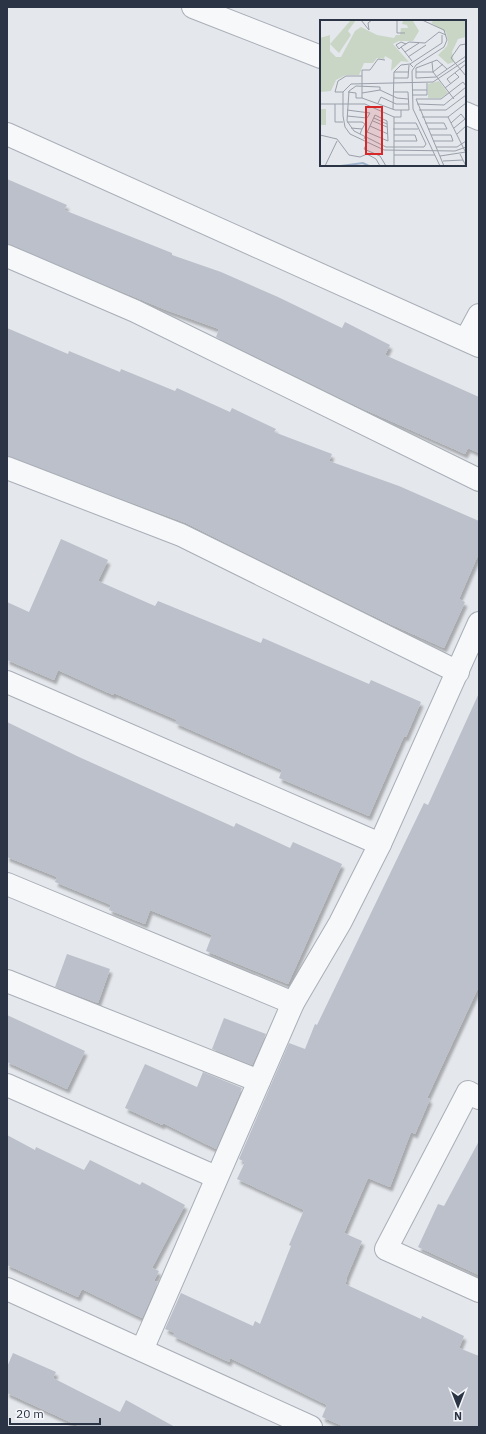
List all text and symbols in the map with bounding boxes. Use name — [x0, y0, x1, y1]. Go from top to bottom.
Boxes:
inset map — [320, 20, 466, 166]
north arrow — [438, 1386, 478, 1426]
scale bar — [10, 1400, 100, 1426]
text: 20 m — [16, 1406, 44, 1421]
text: N — [454, 1409, 462, 1423]

